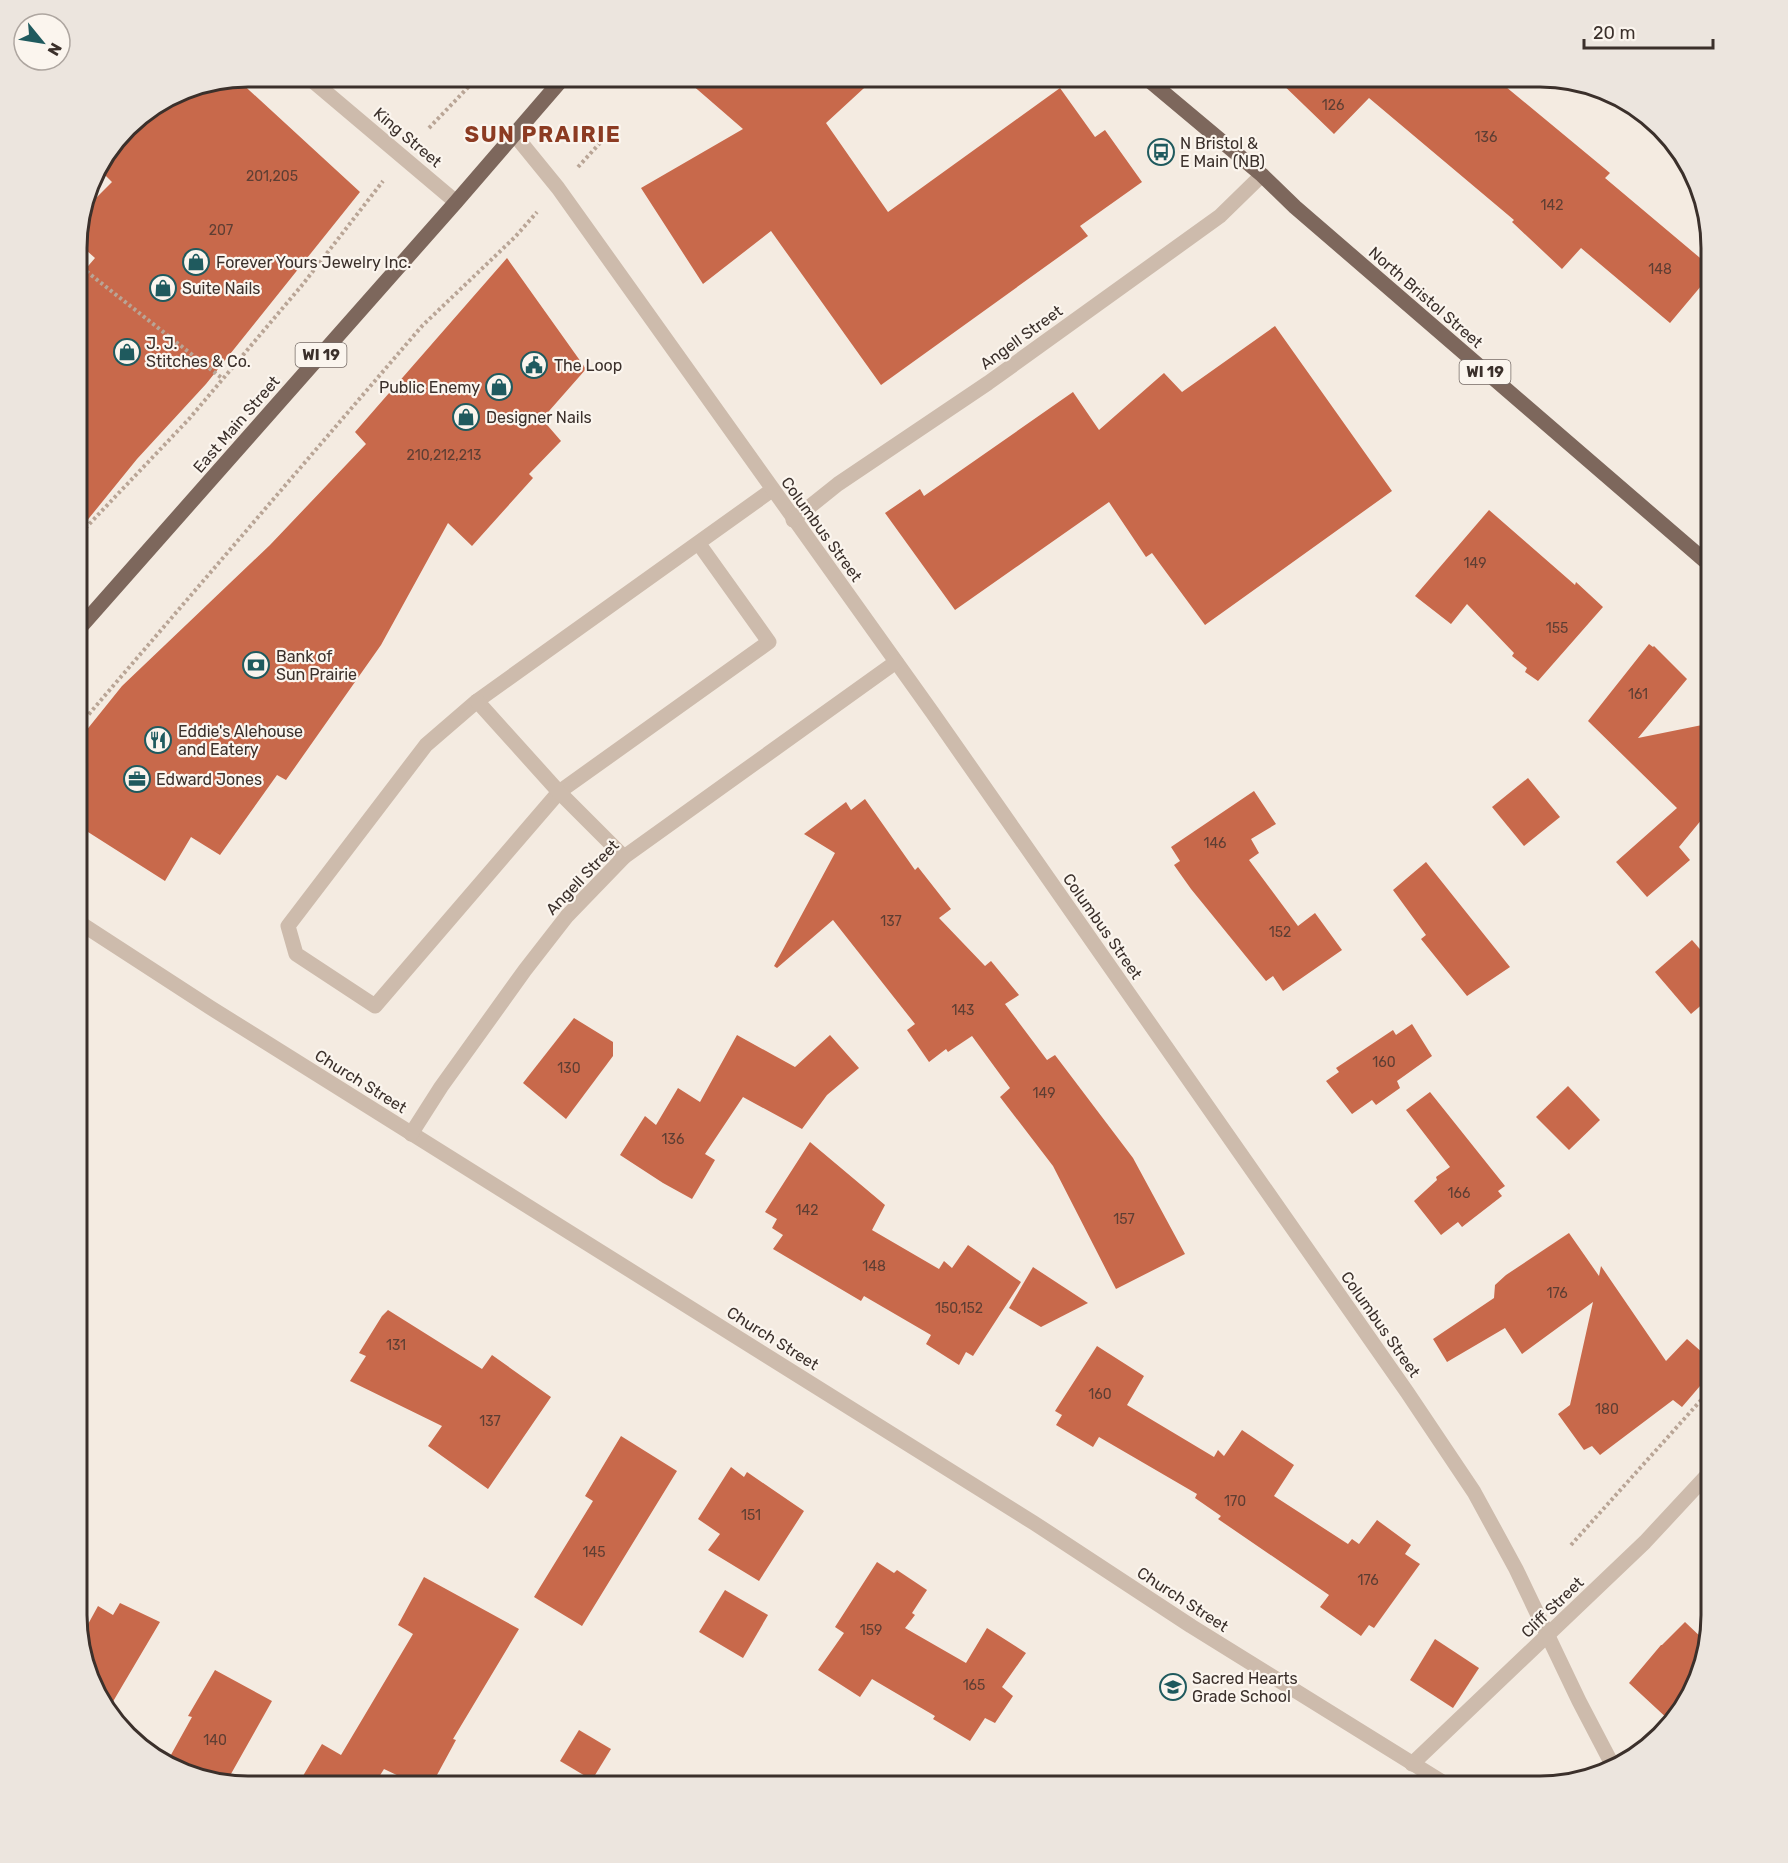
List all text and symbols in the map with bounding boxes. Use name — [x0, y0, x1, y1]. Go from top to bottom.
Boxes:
north arrow — [12, 12, 72, 72]
scale bar — [1584, 12, 1713, 50]
text: 20 m — [1593, 22, 1635, 44]
text: N — [43, 40, 66, 59]
house number: 126 — [1322, 97, 1344, 114]
street label: King Street — [370, 103, 446, 171]
district label: SUN PRAIRIE — [465, 121, 621, 148]
house number: 136 — [1475, 129, 1497, 146]
place label: N Bristol & E Main (NB) — [1180, 134, 1265, 171]
bus stop icon: N Bristol & E Main (NB) — [1146, 137, 1176, 167]
house number: 201,205 — [246, 168, 298, 185]
house number: 142 — [1541, 197, 1563, 214]
house number: 207 — [209, 222, 233, 239]
street label: North Bristol Street — [1365, 243, 1486, 352]
shop icon: Forever Yours Jewelry Inc. — [181, 247, 211, 277]
place label: Forever Yours Jewelry Inc. — [216, 253, 411, 272]
house number: 148 — [1648, 261, 1672, 278]
shop icon: Suite Nails — [148, 273, 178, 303]
place label: Suite Nails — [182, 279, 260, 298]
street label: Angell Street — [977, 301, 1066, 374]
place label: J. J. Stitches & Co. — [146, 334, 251, 371]
shop icon: J. J. Stitches & Co. — [112, 337, 142, 367]
road number: WI 19 — [296, 343, 346, 367]
public building icon: The Loop — [519, 350, 549, 380]
place label: The Loop — [554, 356, 622, 375]
road number: WI 19 — [1460, 360, 1510, 384]
street label: East Main Street — [189, 372, 284, 477]
shop icon: Public Enemy — [484, 372, 514, 402]
place label: Public Enemy — [379, 378, 480, 397]
shop icon: Designer Nails — [451, 402, 481, 432]
place label: Designer Nails — [486, 408, 592, 427]
house number: 210,212,213 — [407, 447, 481, 464]
street label: Columbus Street — [777, 473, 866, 585]
house number: 149 — [1464, 555, 1486, 572]
house number: 155 — [1546, 620, 1568, 637]
place label: Bank of Sun Prairie — [276, 647, 357, 684]
bank icon: Bank of Sun Prairie — [241, 650, 271, 680]
house number: 161 — [1628, 686, 1648, 703]
place label: Eddie's Alehouse and Eatery — [178, 722, 303, 759]
restaurant icon: Eddie's Alehouse and Eatery — [143, 725, 173, 755]
office icon: Edward Jones — [122, 764, 152, 794]
place label: Edward Jones — [156, 770, 262, 789]
house number: 146 — [1203, 835, 1227, 852]
street label: Angell Street — [542, 836, 623, 919]
street label: Columbus Street — [1059, 870, 1146, 983]
house number: 137 — [880, 913, 902, 930]
house number: 152 — [1269, 924, 1291, 941]
house number: 143 — [951, 1002, 975, 1019]
street label: Church Street — [311, 1046, 410, 1117]
house number: 160 — [1372, 1054, 1396, 1071]
house number: 130 — [557, 1060, 581, 1077]
house number: 149 — [1033, 1085, 1055, 1102]
house number: 136 — [662, 1131, 684, 1148]
house number: 166 — [1448, 1185, 1470, 1202]
house number: 142 — [796, 1202, 818, 1219]
house number: 157 — [1113, 1211, 1135, 1228]
house number: 148 — [862, 1258, 886, 1275]
street label: Columbus Street — [1337, 1268, 1424, 1381]
house number: 176 — [1546, 1285, 1568, 1302]
house number: 150,152 — [935, 1300, 983, 1317]
street label: Church Street — [723, 1303, 822, 1374]
house number: 131 — [386, 1337, 406, 1354]
house number: 160 — [1088, 1386, 1112, 1403]
house number: 180 — [1595, 1401, 1619, 1418]
house number: 137 — [479, 1413, 501, 1430]
house number: 170 — [1224, 1493, 1246, 1510]
house number: 151 — [741, 1507, 761, 1524]
house number: 145 — [582, 1544, 606, 1561]
street label: Church Street — [1134, 1563, 1232, 1636]
house number: 176 — [1357, 1572, 1379, 1589]
street label: Cliff Street — [1517, 1573, 1587, 1642]
house number: 159 — [860, 1622, 882, 1639]
place label: Sacred Hearts Grade School — [1192, 1669, 1298, 1706]
school or university icon: Sacred Hearts Grade School — [1158, 1672, 1188, 1702]
house number: 165 — [963, 1677, 985, 1694]
house number: 140 — [203, 1732, 227, 1749]

